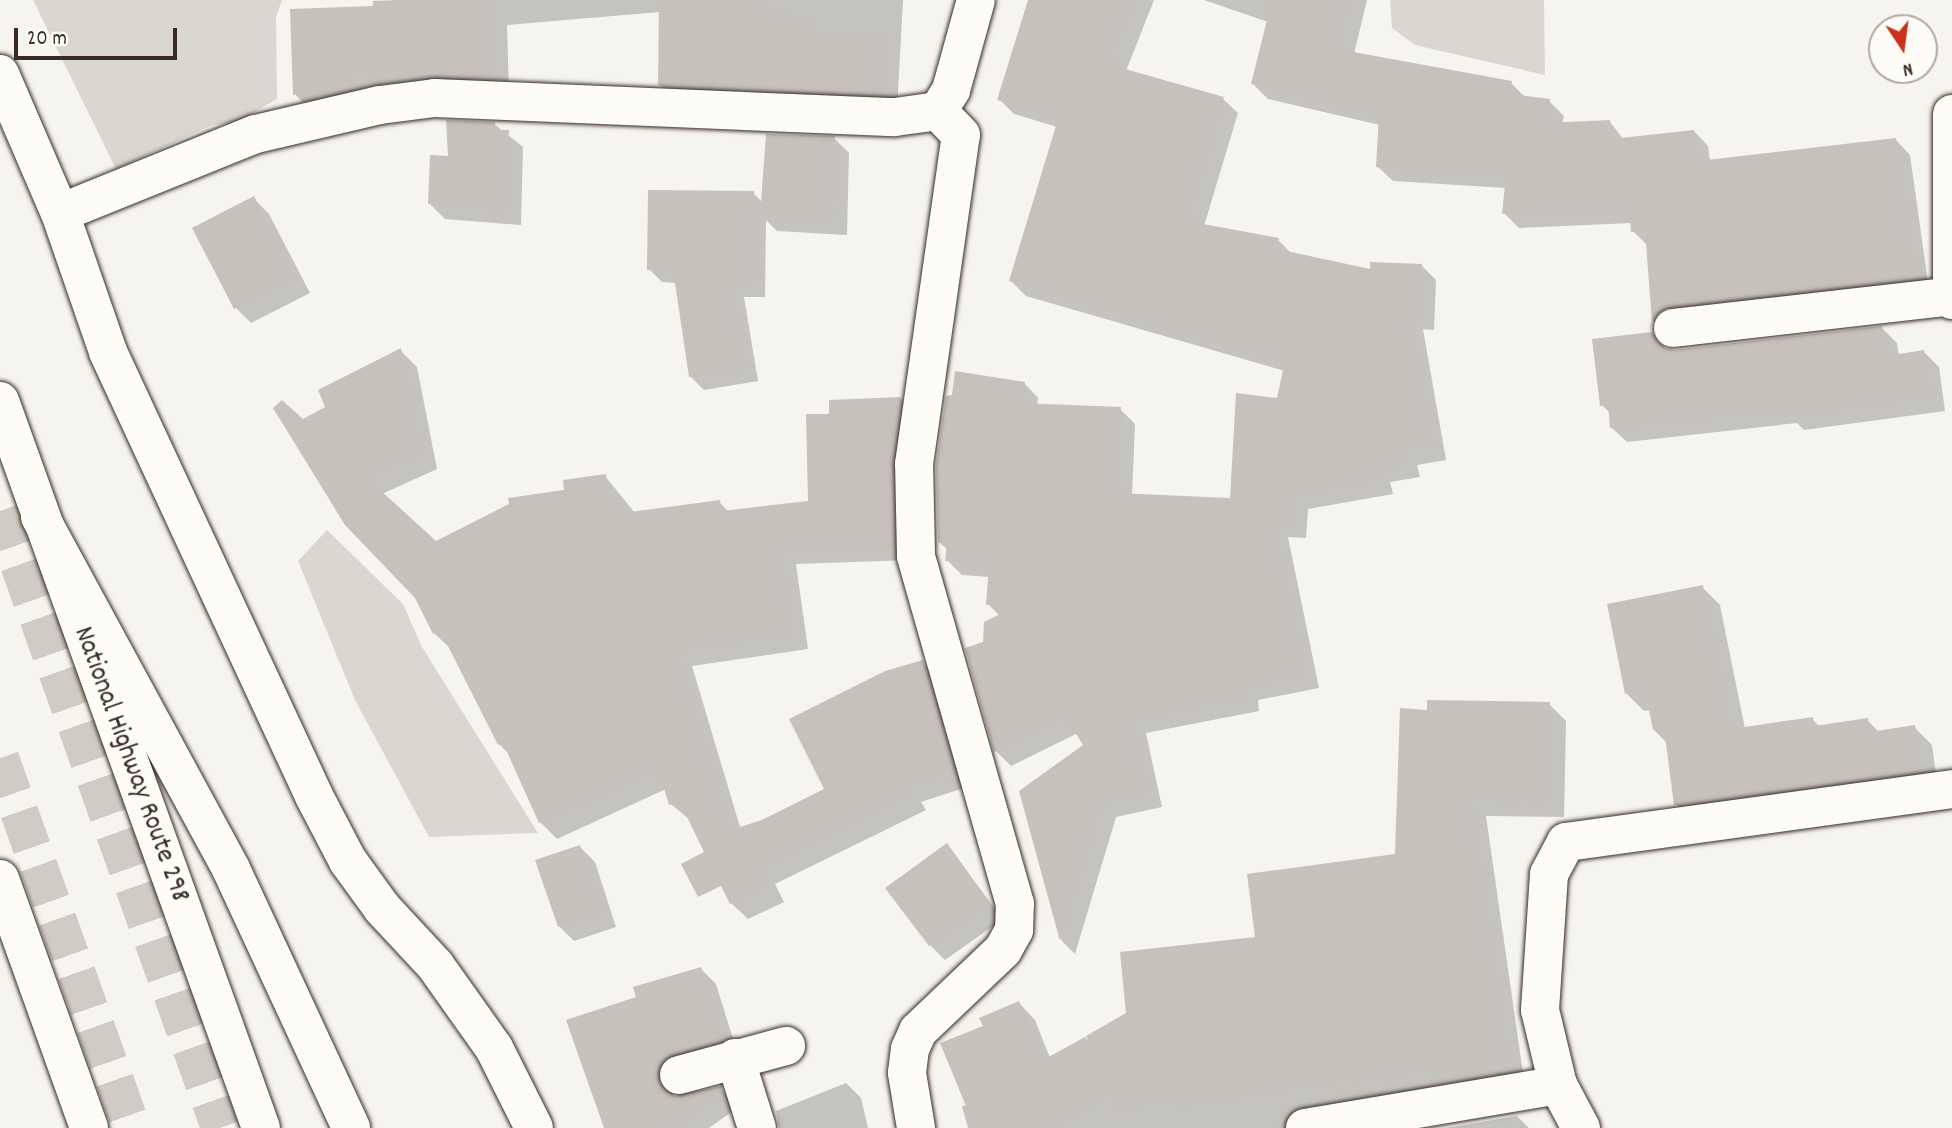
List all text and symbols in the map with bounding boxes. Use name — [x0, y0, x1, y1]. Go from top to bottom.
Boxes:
scale bar — [18, 14, 180, 58]
north arrow — [1868, 14, 1938, 84]
text: 20 m — [27, 25, 67, 55]
text: N — [1900, 54, 1915, 82]
street label: National Highway Route 298 — [64, 623, 196, 907]

